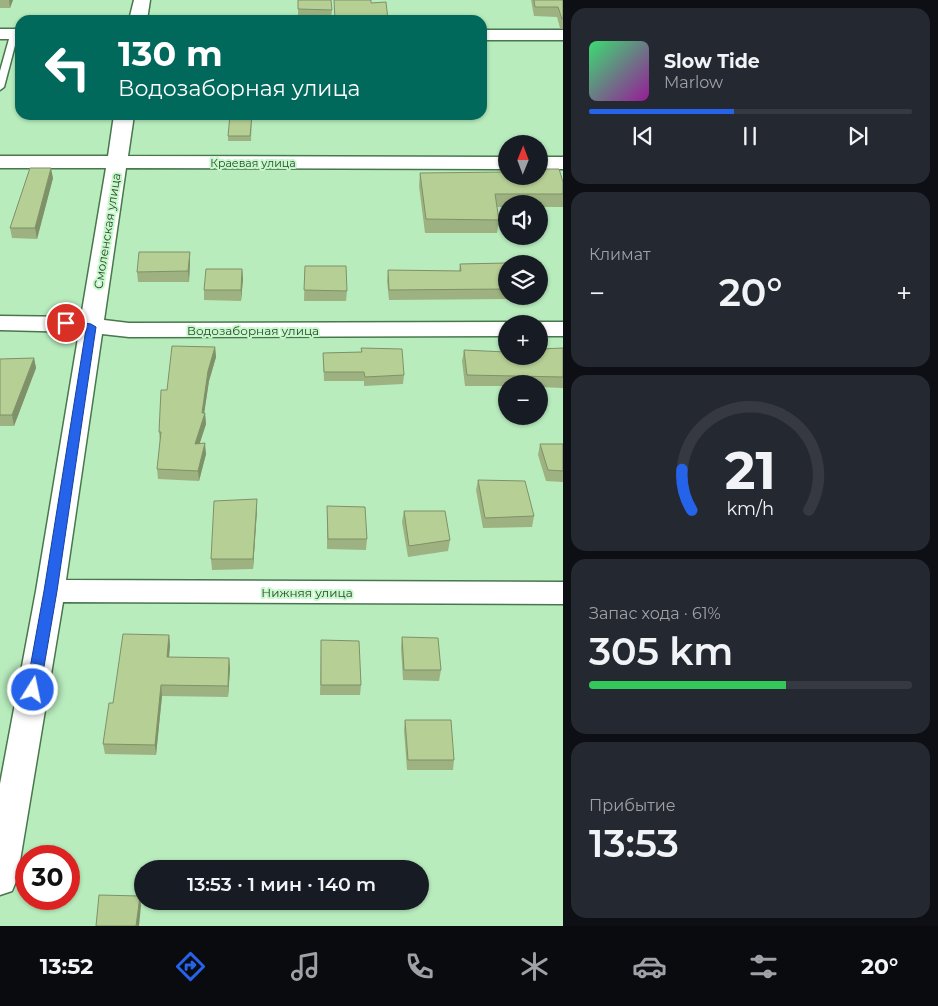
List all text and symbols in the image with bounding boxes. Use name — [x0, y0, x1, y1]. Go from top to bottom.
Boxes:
text: 130 m — [118, 32, 223, 75]
icon: left — [35, 35, 100, 100]
text: Slow Tide — [664, 50, 760, 73]
text: Marlow — [664, 73, 723, 92]
text: Водозаборная улица — [118, 75, 360, 102]
icon: previous — [629, 122, 657, 150]
icon: pause — [736, 122, 764, 150]
icon: next — [844, 122, 872, 150]
north arrow — [498, 135, 548, 185]
map controls — [498, 135, 548, 425]
street label: Краевая улица — [210, 156, 296, 170]
street label: Смоленская улица — [90, 172, 124, 290]
button: sound — [498, 195, 548, 245]
text: Климат — [589, 245, 651, 264]
button: layers — [498, 255, 548, 305]
text: 20° — [719, 269, 782, 316]
text: − — [589, 276, 605, 310]
text: + — [896, 276, 912, 310]
pin — [45, 302, 87, 344]
icon: arrive — [52, 309, 80, 337]
button: + — [498, 315, 548, 365]
street label: Водозаборная улица — [187, 323, 319, 338]
button: − — [498, 375, 548, 425]
text: 21 — [725, 439, 776, 502]
text: km/h — [727, 498, 774, 519]
street label: Нижняя улица — [261, 585, 353, 600]
text: Запас хода · 61% — [589, 604, 721, 623]
text: 305 km — [589, 628, 733, 675]
position arrow — [6, 663, 58, 715]
text: Прибытие — [589, 796, 676, 815]
text: 13:53 — [589, 820, 679, 867]
speed limit sign: 30 — [15, 845, 80, 910]
text: 13:53 · 1 мин · 140 m — [187, 873, 376, 896]
icon: directions — [173, 949, 208, 984]
icon: music — [288, 949, 323, 984]
icon: phone — [402, 949, 437, 984]
icon: climate — [517, 949, 552, 984]
icon: car — [632, 949, 667, 984]
icon: filters — [746, 949, 781, 984]
text: 13:52 — [40, 953, 93, 980]
text: 20° — [861, 953, 898, 980]

